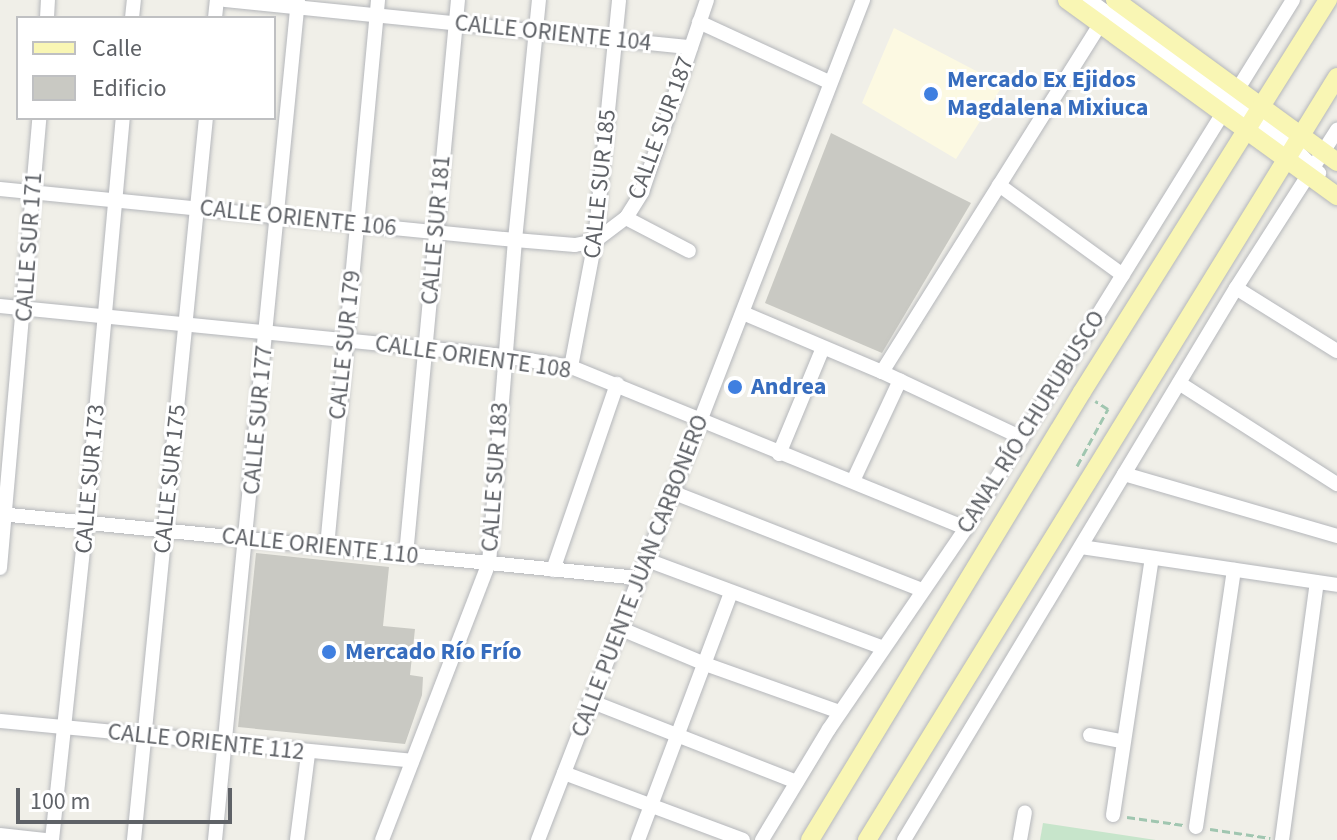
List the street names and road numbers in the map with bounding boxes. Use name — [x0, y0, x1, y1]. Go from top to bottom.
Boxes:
street label: CALLE ORIENTE 104 — [453, 8, 653, 58]
street label: CALLE SUR 187 — [622, 53, 700, 203]
street label: CALLE SUR 185 — [578, 108, 622, 260]
street label: CALLE SUR 181 — [415, 154, 457, 306]
street label: CALLE SUR 171 — [9, 171, 49, 323]
street label: CALLE ORIENTE 106 — [198, 193, 398, 243]
street label: CALLE SUR 179 — [323, 269, 367, 421]
street label: CANAL RÍO CHURUBUSCO — [951, 305, 1111, 539]
street label: CALLE ORIENTE 108 — [373, 329, 573, 385]
street label: CALLE SUR 177 — [237, 344, 279, 496]
street label: CALLE SUR 183 — [475, 401, 515, 553]
street label: CALLE SUR 173 — [69, 403, 111, 555]
street label: CALLE SUR 175 — [148, 403, 192, 555]
street label: CALLE PUENTE JUAN CARBONERO — [565, 411, 715, 741]
street label: CALLE ORIENTE 110 — [220, 521, 420, 571]
street label: CALLE ORIENTE 112 — [106, 717, 306, 767]

